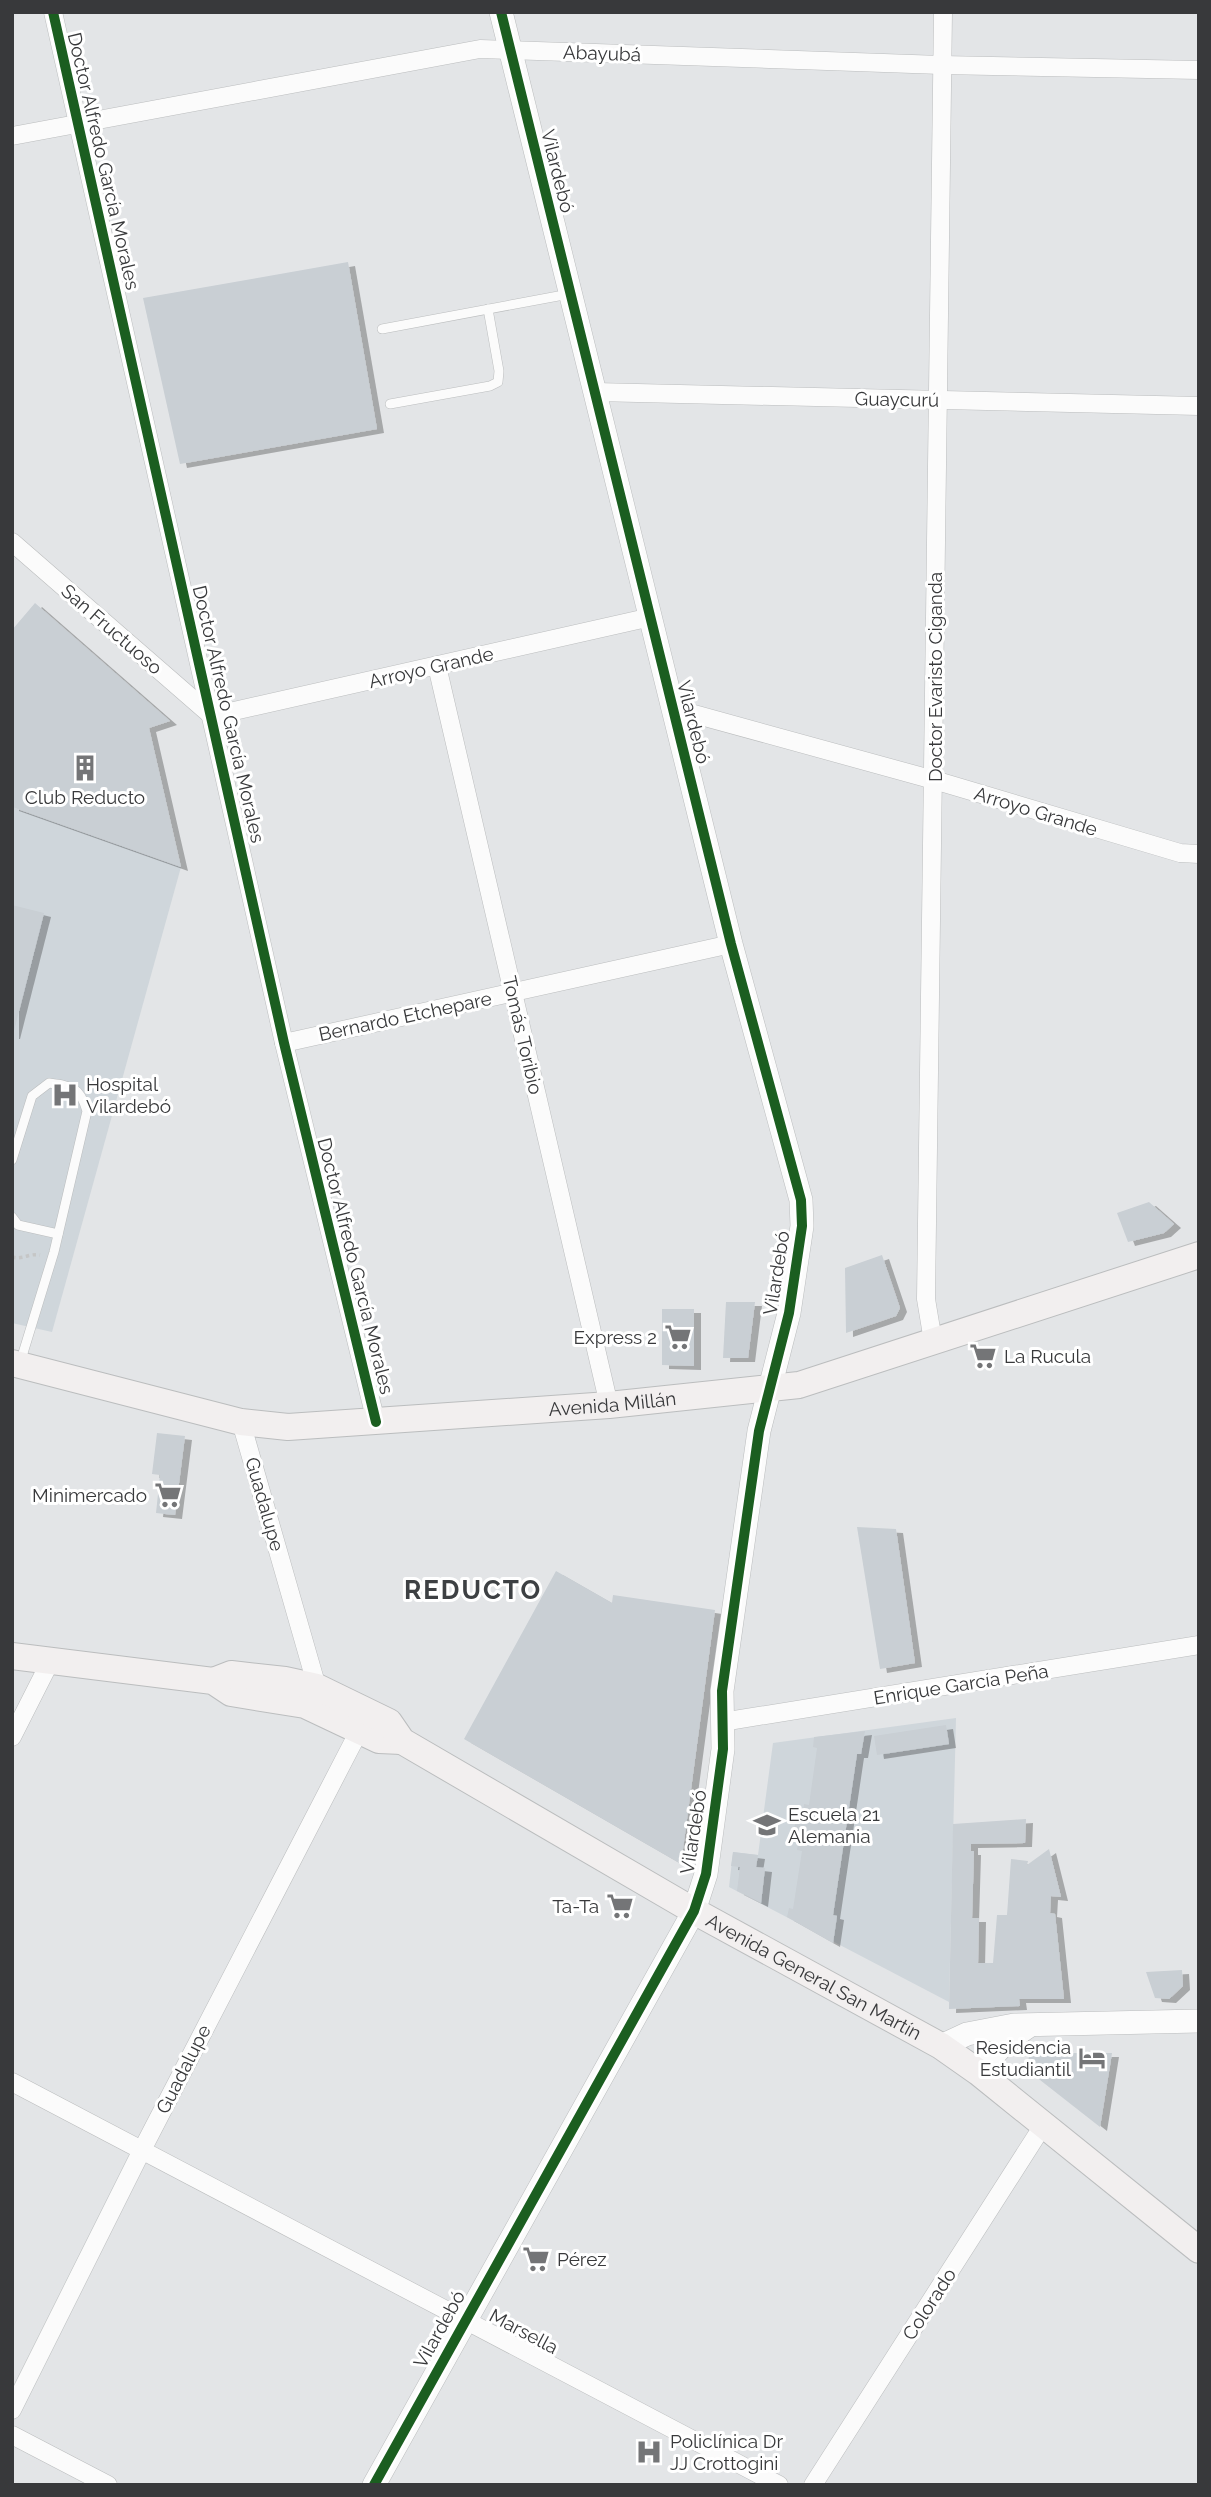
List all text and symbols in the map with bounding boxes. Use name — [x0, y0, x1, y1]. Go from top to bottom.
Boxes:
street label: Doctor Alfredo García Morales — [64, 30, 144, 292]
street label: Abayubá — [562, 41, 642, 65]
street label: Vilardebó — [537, 127, 579, 215]
street label: Guaycurú — [855, 387, 939, 411]
street label: Doctor Evaristo Ciganda — [924, 572, 946, 782]
street label: San Fructuoso — [57, 579, 167, 679]
street label: Doctor Alfredo García Morales — [189, 583, 269, 845]
street label: Arroyo Grande — [366, 642, 496, 692]
street label: Vilardebó — [673, 678, 715, 766]
building icon: Club Reducto — [70, 753, 100, 783]
street label: Arroyo Grande — [972, 782, 1100, 840]
place label: Club Reducto — [25, 786, 145, 808]
street label: Tomás Toribio — [499, 974, 547, 1096]
street label: Bernardo Etchepare — [317, 987, 493, 1045]
place label: Hospital Vilardebó — [86, 1073, 171, 1117]
hospital icon: Hospital Vilardebó — [50, 1080, 80, 1110]
street label: Doctor Alfredo García Morales — [313, 1136, 399, 1396]
street label: Vilardebó — [758, 1229, 794, 1317]
supermarket icon: Express 2 — [663, 1322, 693, 1352]
place label: Express 2 — [574, 1326, 657, 1348]
supermarket icon: La Rucula — [968, 1341, 998, 1371]
place label: La Rucula — [1004, 1345, 1091, 1367]
street label: Avenida Millán — [548, 1387, 677, 1420]
street label: Guadalupe — [241, 1454, 289, 1554]
supermarket icon: Minimercado — [153, 1480, 183, 1510]
place label: Minimercado — [32, 1484, 147, 1506]
district label: REDUCTO — [404, 1575, 542, 1605]
street label: Enrique García Peña — [872, 1659, 1050, 1709]
street label: Vilardebó — [675, 1788, 711, 1876]
place label: Escuela 21 Alemania — [788, 1803, 880, 1847]
school or university icon: Escuela 21 Alemania — [752, 1810, 782, 1840]
supermarket icon: Ta-Ta — [605, 1891, 635, 1921]
place label: Ta-Ta — [552, 1895, 599, 1917]
street label: Avenida General San Martín — [702, 1909, 925, 2044]
street label: Guadalupe — [151, 2021, 215, 2117]
place label: Residencia Estudiantil — [975, 2036, 1072, 2080]
hotel icon: Residencia Estudiantil — [1077, 2043, 1107, 2073]
supermarket icon: Pérez — [521, 2244, 551, 2274]
place label: Pérez — [557, 2248, 607, 2270]
street label: Colorado — [898, 2264, 960, 2344]
street label: Vilardebó — [409, 2287, 469, 2371]
street label: Marsella — [486, 2304, 562, 2358]
place label: Policlínica Dr JJ Crottogini — [670, 2430, 783, 2474]
hospital icon: Policlínica Dr JJ Crottogini — [634, 2437, 664, 2467]

